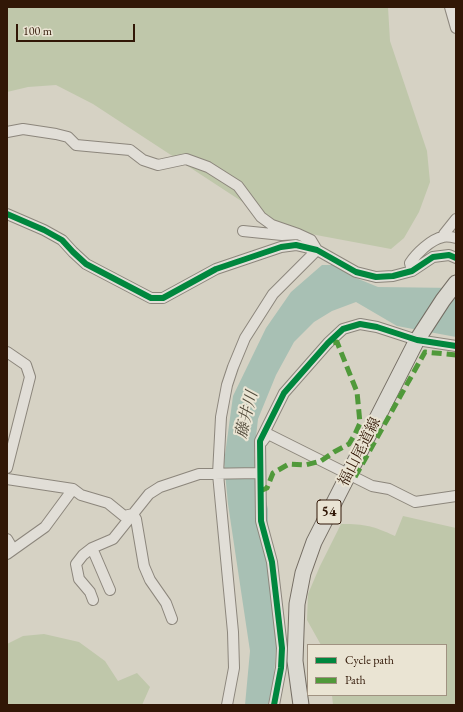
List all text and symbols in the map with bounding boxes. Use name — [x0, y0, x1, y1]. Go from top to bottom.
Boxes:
scale bar — [18, 16, 137, 42]
text: 100 m — [23, 23, 52, 39]
water label: 藤井川 — [232, 389, 262, 441]
street label: 福山尾道線 — [335, 415, 385, 489]
road number: 54 — [317, 500, 341, 524]
legend — [307, 644, 447, 696]
text: Cycle path — [345, 652, 394, 668]
text: Path — [345, 672, 366, 688]

